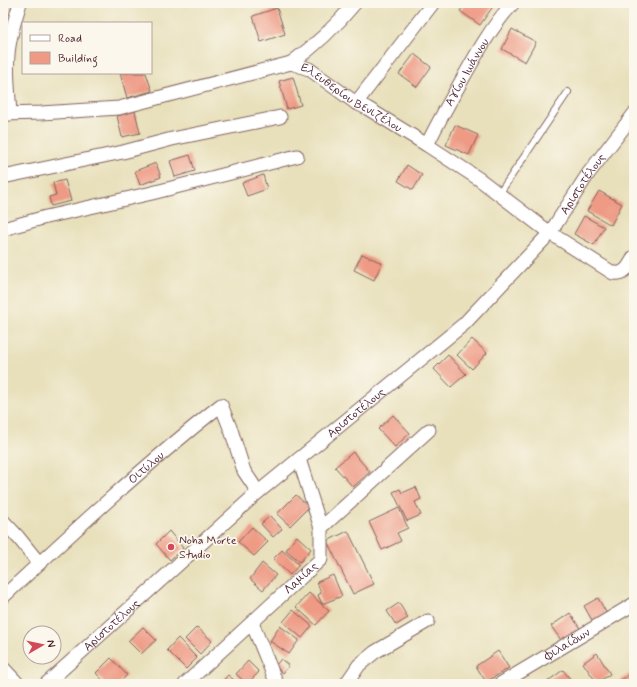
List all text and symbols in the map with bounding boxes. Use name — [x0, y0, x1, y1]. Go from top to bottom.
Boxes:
legend — [22, 22, 152, 74]
text: Road — [58, 31, 82, 47]
street label: Αγίου Ιωάννου — [442, 35, 494, 109]
text: Building — [58, 51, 98, 68]
street label: Ελ.ευθερίου Βενιζέλου — [299, 60, 405, 137]
street label: Αριστοτέλους — [557, 151, 610, 218]
street label: Αριστοτέλους — [324, 385, 389, 442]
street label: Οιτύλου — [125, 448, 168, 488]
place label: Noha Morte Studio — [179, 533, 237, 563]
marker: Noha Morte Studio — [166, 542, 176, 552]
street label: Λαμίας — [281, 559, 322, 598]
street label: Αριστοτέλους — [80, 596, 143, 655]
north arrow — [22, 625, 62, 665]
street label: Φιλαίδων — [541, 625, 593, 665]
text: N — [43, 639, 58, 648]

